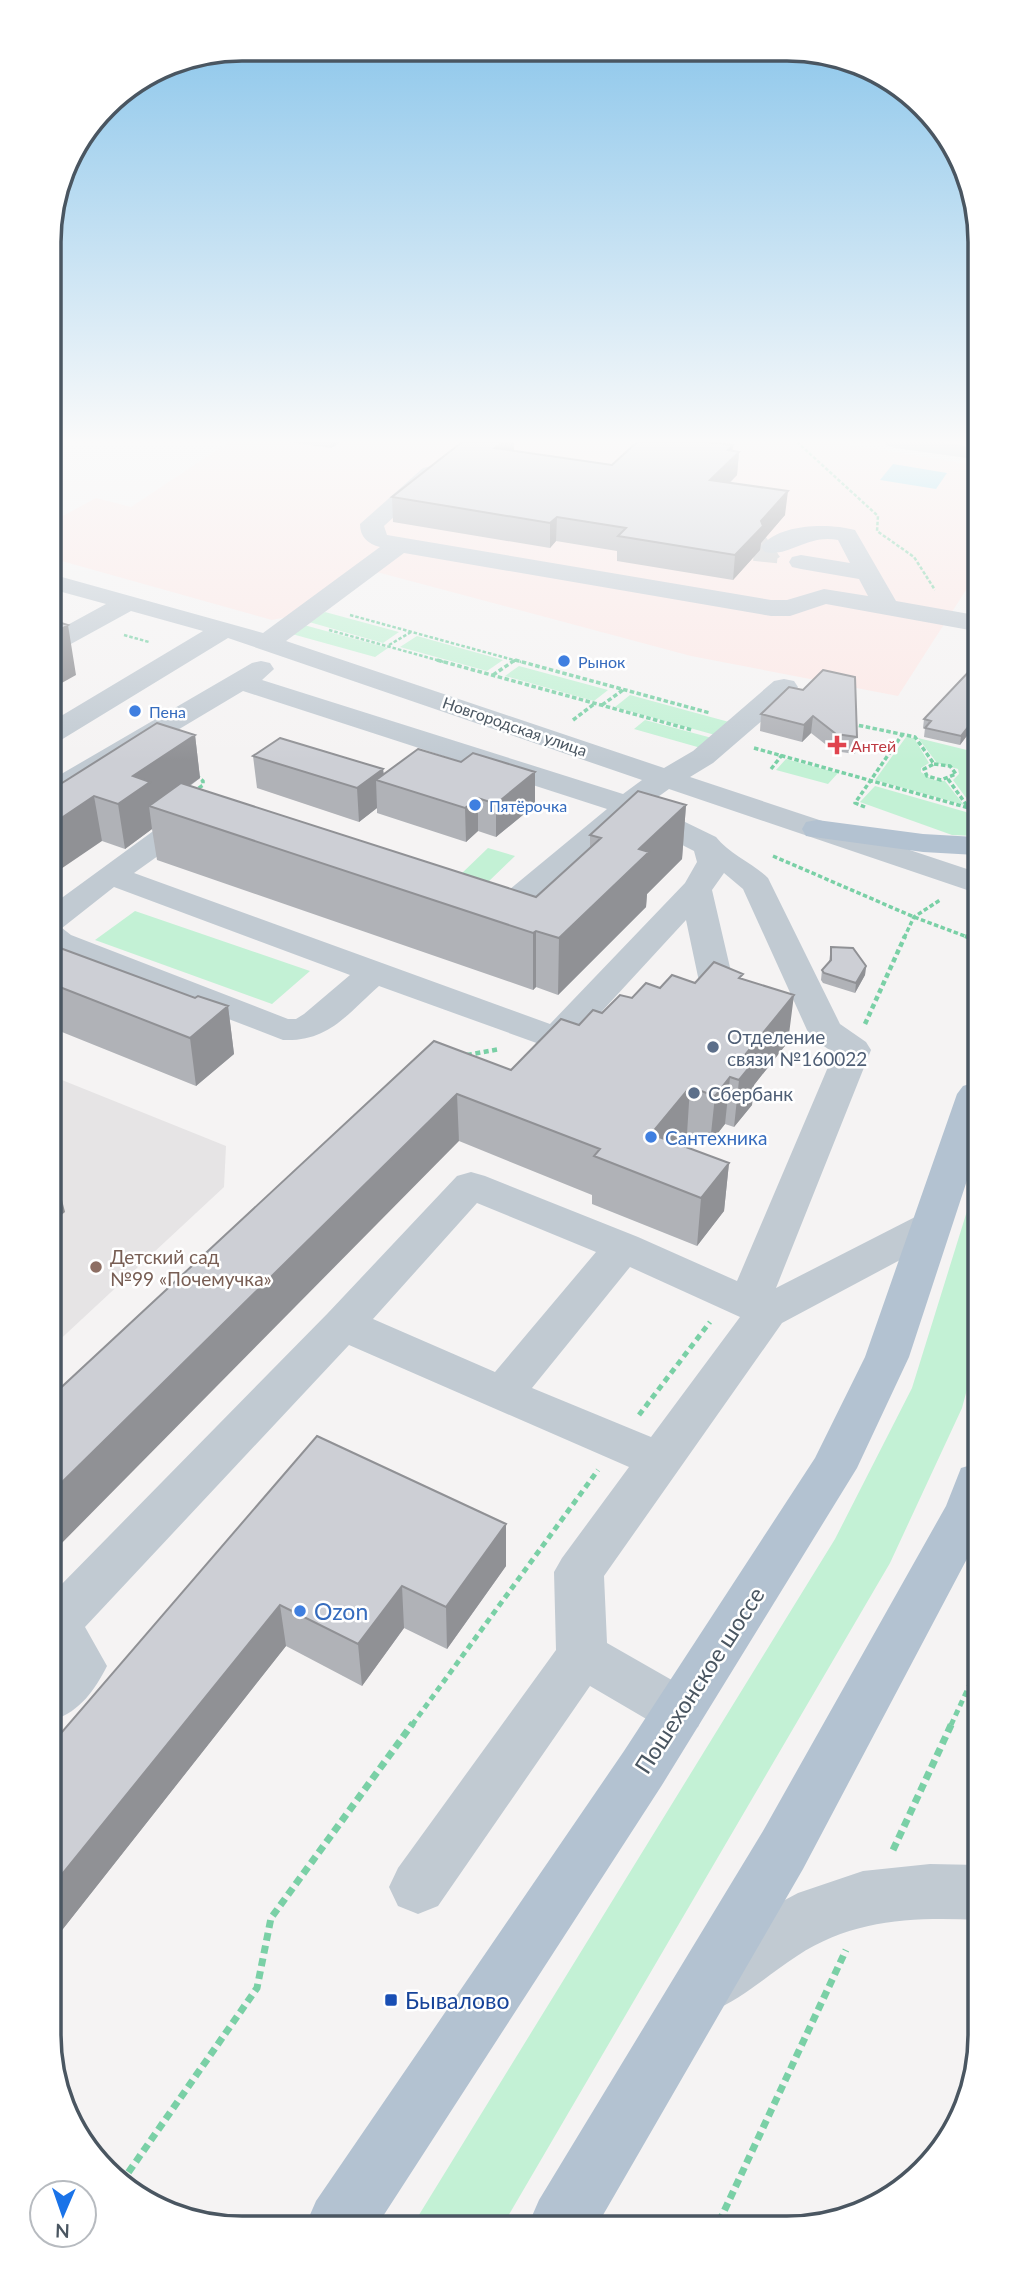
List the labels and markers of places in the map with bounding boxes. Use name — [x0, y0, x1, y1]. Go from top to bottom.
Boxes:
place label: Рынок — [578, 652, 626, 671]
marker: Рынок — [556, 653, 572, 669]
place label: Пена — [149, 702, 186, 721]
marker: Пена — [127, 703, 143, 719]
place label: Антей — [851, 736, 896, 755]
marker: Антей — [829, 737, 845, 753]
place label: Пятёрочка — [489, 796, 567, 815]
marker: Пятёрочка — [467, 797, 483, 813]
place label: Отделение связи №160022 — [727, 1025, 867, 1070]
marker: Отделение связи №160022 — [705, 1039, 721, 1055]
place label: Сбербанк — [708, 1082, 793, 1105]
marker: Сбербанк — [686, 1085, 702, 1101]
place label: Сантехника — [665, 1126, 767, 1149]
marker: Сантехника — [643, 1129, 659, 1145]
place label: Детский сад №99 «Почемучка» — [110, 1245, 272, 1290]
marker: Детский сад №99 «Почемучка» — [88, 1259, 104, 1275]
place label: Ozon — [314, 1597, 368, 1625]
marker: Ozon — [292, 1603, 308, 1619]
place label: Бывалово — [405, 1986, 509, 2014]
marker: Бывалово — [383, 1992, 399, 2008]

